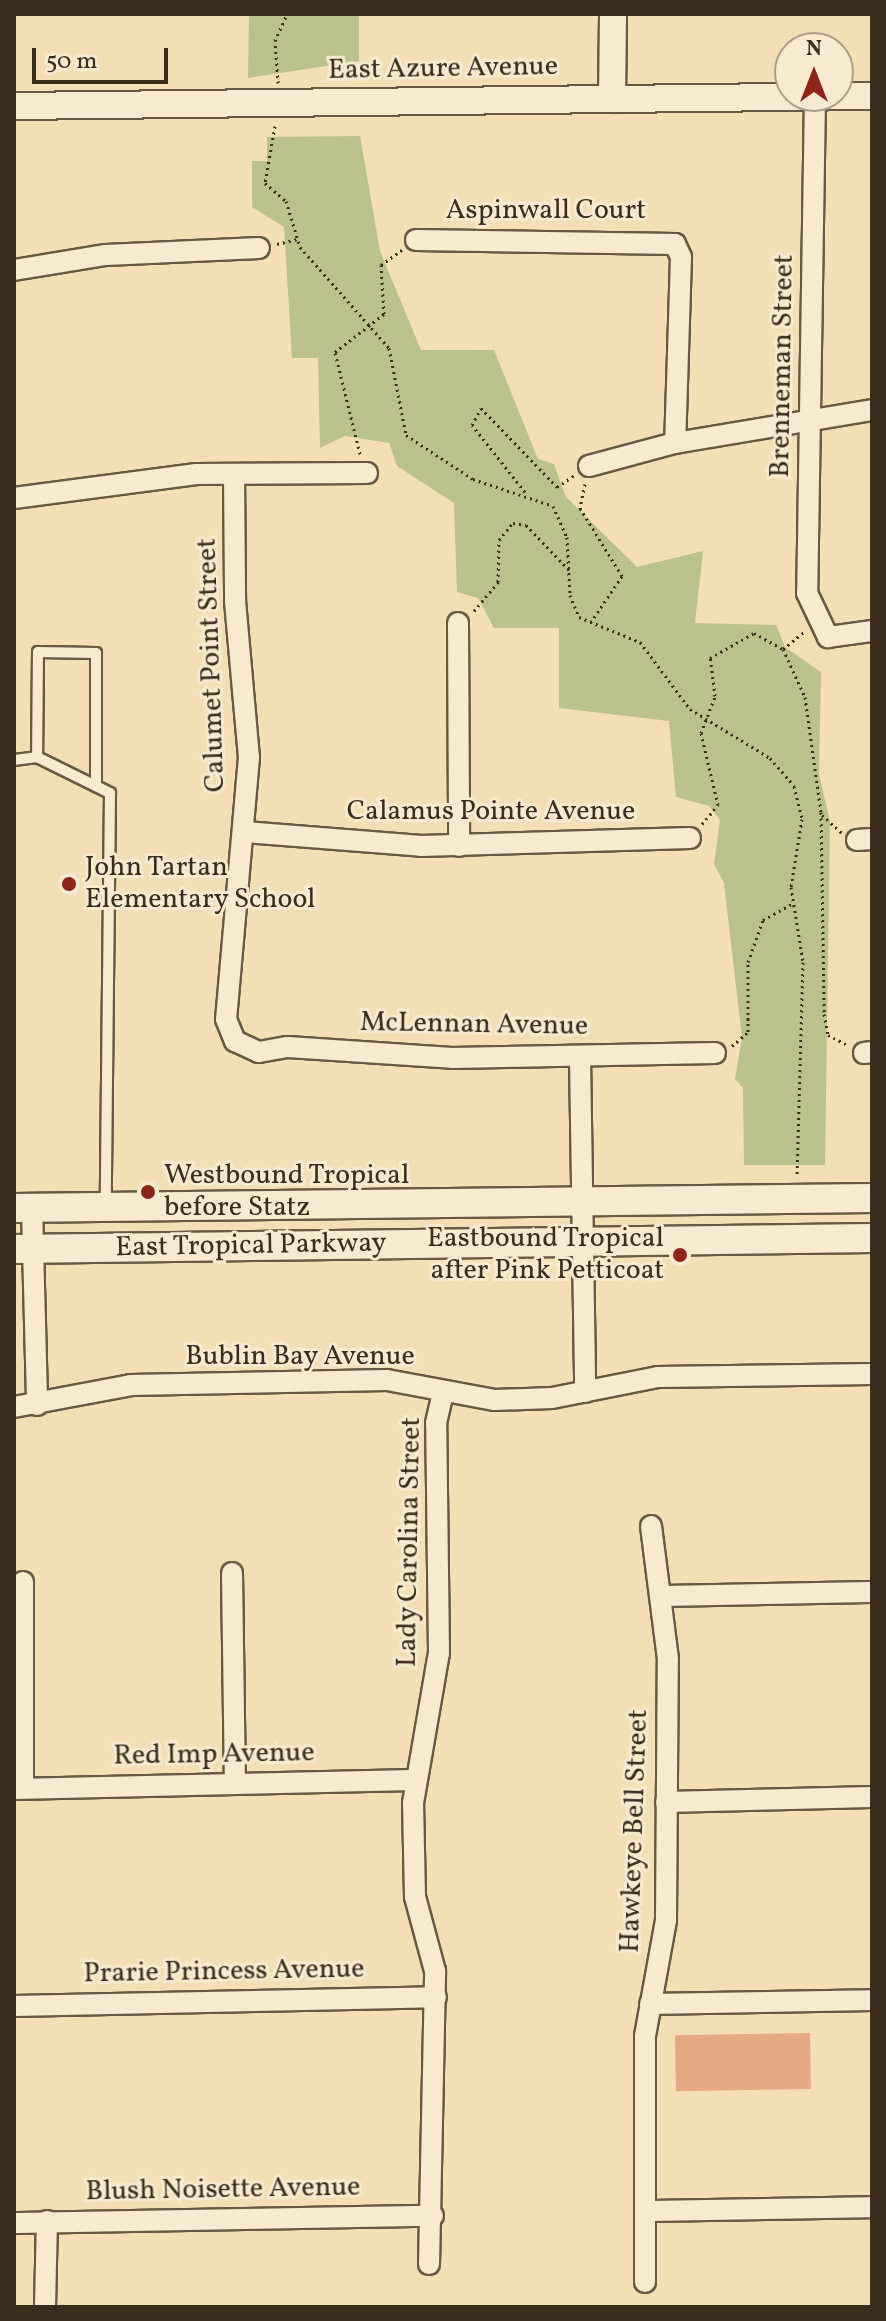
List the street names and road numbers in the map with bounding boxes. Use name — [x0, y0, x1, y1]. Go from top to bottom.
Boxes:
street label: East Azure Avenue — [328, 50, 558, 88]
street label: Aspinwall Court — [446, 194, 646, 228]
street label: Brenneman Street — [764, 254, 802, 478]
street label: Calumet Point Street — [191, 537, 233, 793]
street label: Calamus Pointe Avenue — [347, 795, 635, 829]
street label: McLennan Avenue — [360, 1006, 588, 1044]
street label: East Tropical Parkway — [115, 1227, 387, 1265]
street label: Bublin Bay Avenue — [185, 1340, 415, 1374]
street label: Lady Carolina Street — [391, 1416, 429, 1668]
street label: Hawkeye Bell Street — [614, 1709, 656, 1953]
street label: Red Imp Avenue — [113, 1736, 315, 1774]
street label: Prarie Princess Avenue — [83, 1953, 365, 1991]
street label: Blush Noisette Avenue — [85, 2171, 361, 2209]

